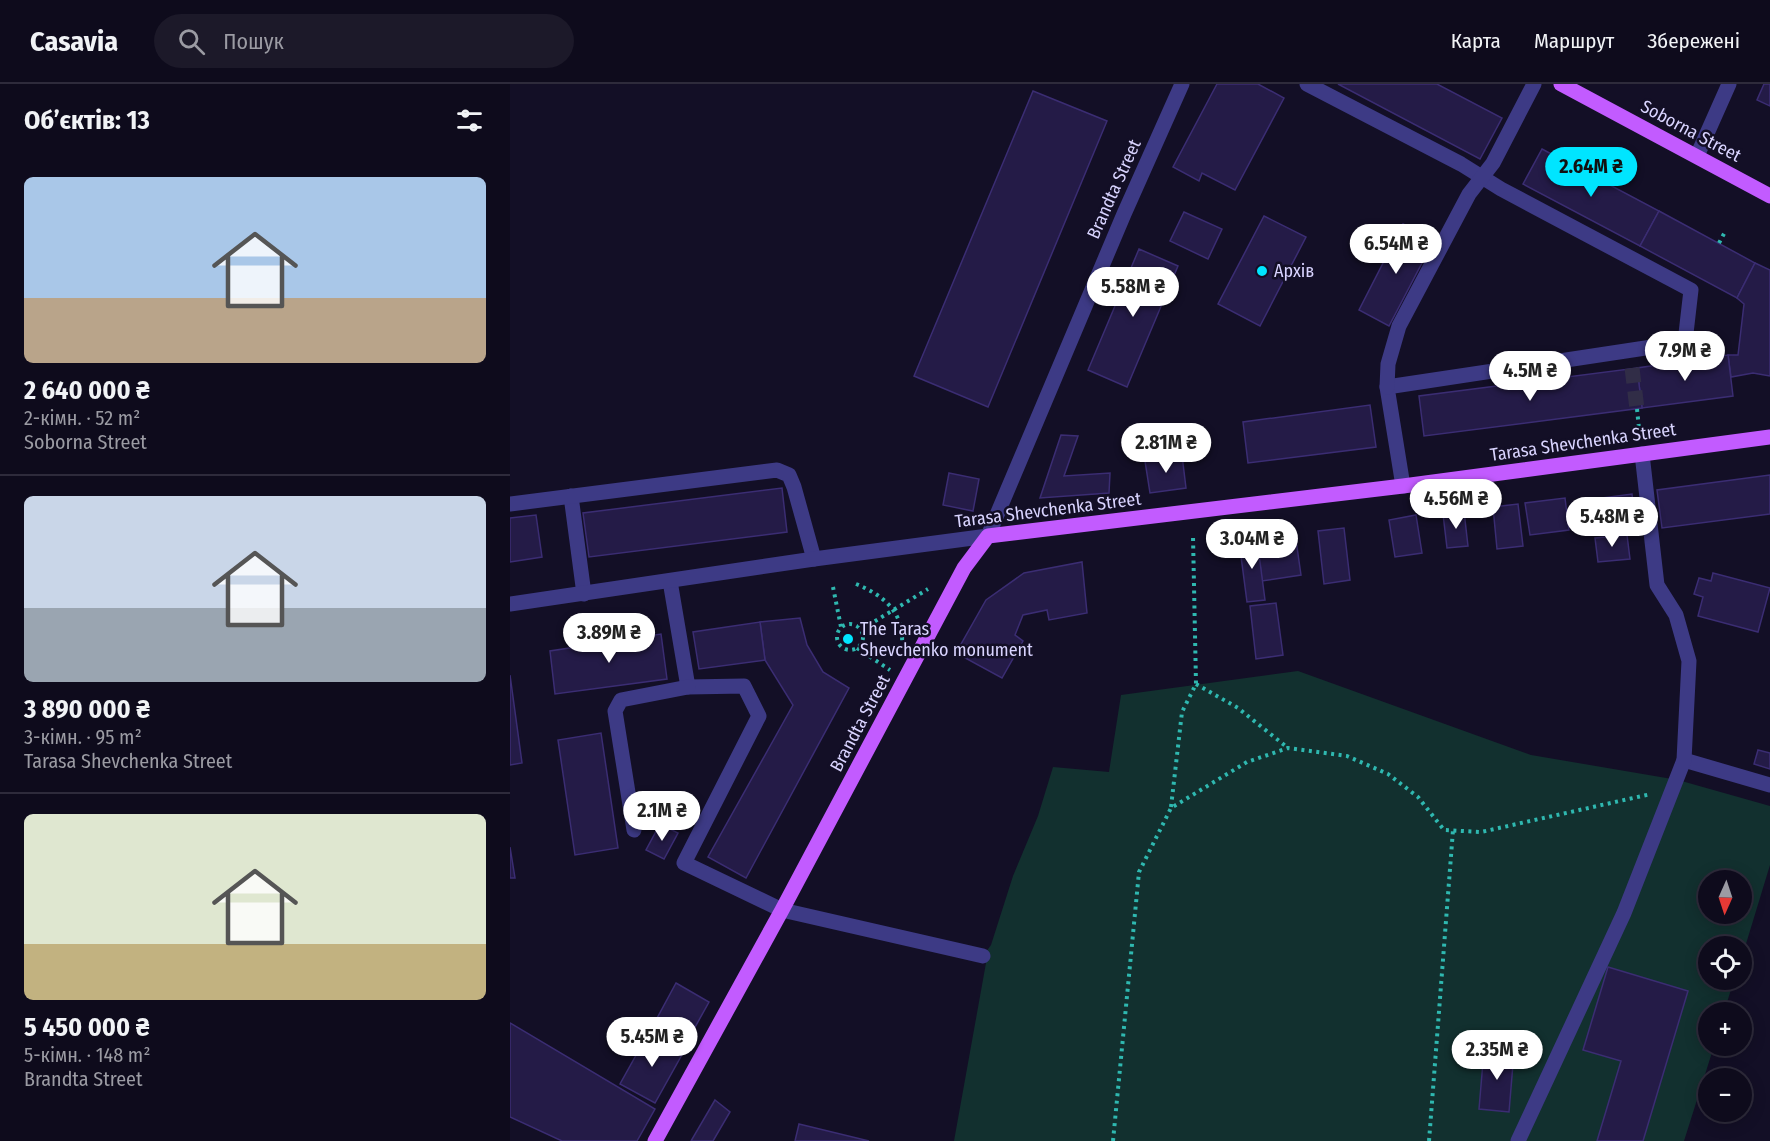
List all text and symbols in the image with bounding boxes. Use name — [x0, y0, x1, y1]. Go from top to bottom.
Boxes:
search box — [154, 14, 574, 68]
text: Casavia — [30, 25, 118, 58]
icon: search — [175, 25, 208, 58]
text: Пошук — [223, 28, 284, 55]
text: Карта — [1451, 28, 1501, 54]
text: Маршрут — [1534, 28, 1614, 54]
text: Збережені — [1647, 28, 1740, 54]
street label: Soborna Street — [1637, 95, 1745, 167]
icon: filters — [453, 104, 486, 137]
text: Об’єктів: 13 — [24, 105, 150, 136]
street label: Brandta Street — [1082, 136, 1146, 242]
pin: 2.64M ₴ — [1536, 147, 1646, 198]
text: 2.64M ₴ — [1559, 154, 1623, 178]
icon: home — [201, 216, 309, 324]
pin: 6.54M ₴ — [1341, 224, 1451, 275]
text: 6.54M ₴ — [1364, 231, 1428, 255]
place label: Архів — [1274, 260, 1314, 282]
marker: Архів — [1255, 264, 1269, 278]
pin: 5.58M ₴ — [1078, 267, 1188, 318]
text: 5.58M ₴ — [1101, 274, 1165, 298]
pin: 7.9M ₴ — [1636, 331, 1734, 382]
text: 7.9M ₴ — [1659, 338, 1711, 362]
pin: 4.5M ₴ — [1481, 351, 1579, 402]
text: 4.5M ₴ — [1503, 358, 1557, 382]
text: 2 640 000 ₴ — [24, 375, 150, 406]
text: 2-кімн. · 52 m² — [24, 406, 140, 430]
street label: Tarasa Shevchenka Street — [1489, 418, 1677, 466]
pin: 2.81M ₴ — [1111, 423, 1221, 474]
text: Soborna Street — [24, 430, 147, 454]
text: 2.81M ₴ — [1135, 430, 1197, 454]
pin: 4.56M ₴ — [1401, 479, 1511, 530]
text: 4.56M ₴ — [1424, 486, 1488, 510]
street label: Tarasa Shevchenka Street — [954, 488, 1142, 532]
pin: 5.48M ₴ — [1557, 497, 1667, 548]
text: 5.48M ₴ — [1580, 504, 1644, 528]
pin: 3.04M ₴ — [1197, 519, 1307, 570]
text: 3.04M ₴ — [1220, 526, 1284, 550]
icon: home — [201, 535, 309, 643]
pin: 3.89M ₴ — [554, 613, 664, 664]
place label: The Taras Shevchenko monument — [860, 618, 1033, 661]
text: 3.89M ₴ — [577, 620, 641, 644]
marker: The Taras Shevchenko monument — [841, 632, 855, 646]
street label: Brandta Street — [825, 671, 895, 775]
text: 3 890 000 ₴ — [24, 694, 150, 725]
text: 3-кімн. · 95 m² — [24, 725, 142, 749]
text: Tarasa Shevchenka Street — [24, 749, 232, 773]
pin: 2.1M ₴ — [613, 791, 711, 842]
text: 2.1M ₴ — [637, 798, 687, 822]
icon: home — [201, 853, 309, 961]
north arrow — [1698, 870, 1752, 924]
map controls — [1698, 870, 1752, 1122]
button: locate — [1698, 936, 1752, 990]
button: + — [1698, 1002, 1752, 1056]
text: 5 450 000 ₴ — [24, 1012, 149, 1043]
pin: 5.45M ₴ — [597, 1017, 707, 1068]
text: 5.45M ₴ — [621, 1024, 684, 1048]
pin: 2.35M ₴ — [1442, 1030, 1552, 1081]
text: 2.35M ₴ — [1466, 1037, 1528, 1061]
text: 5-кімн. · 148 m² — [24, 1043, 150, 1067]
text: Brandta Street — [24, 1067, 142, 1091]
button: − — [1698, 1068, 1752, 1122]

